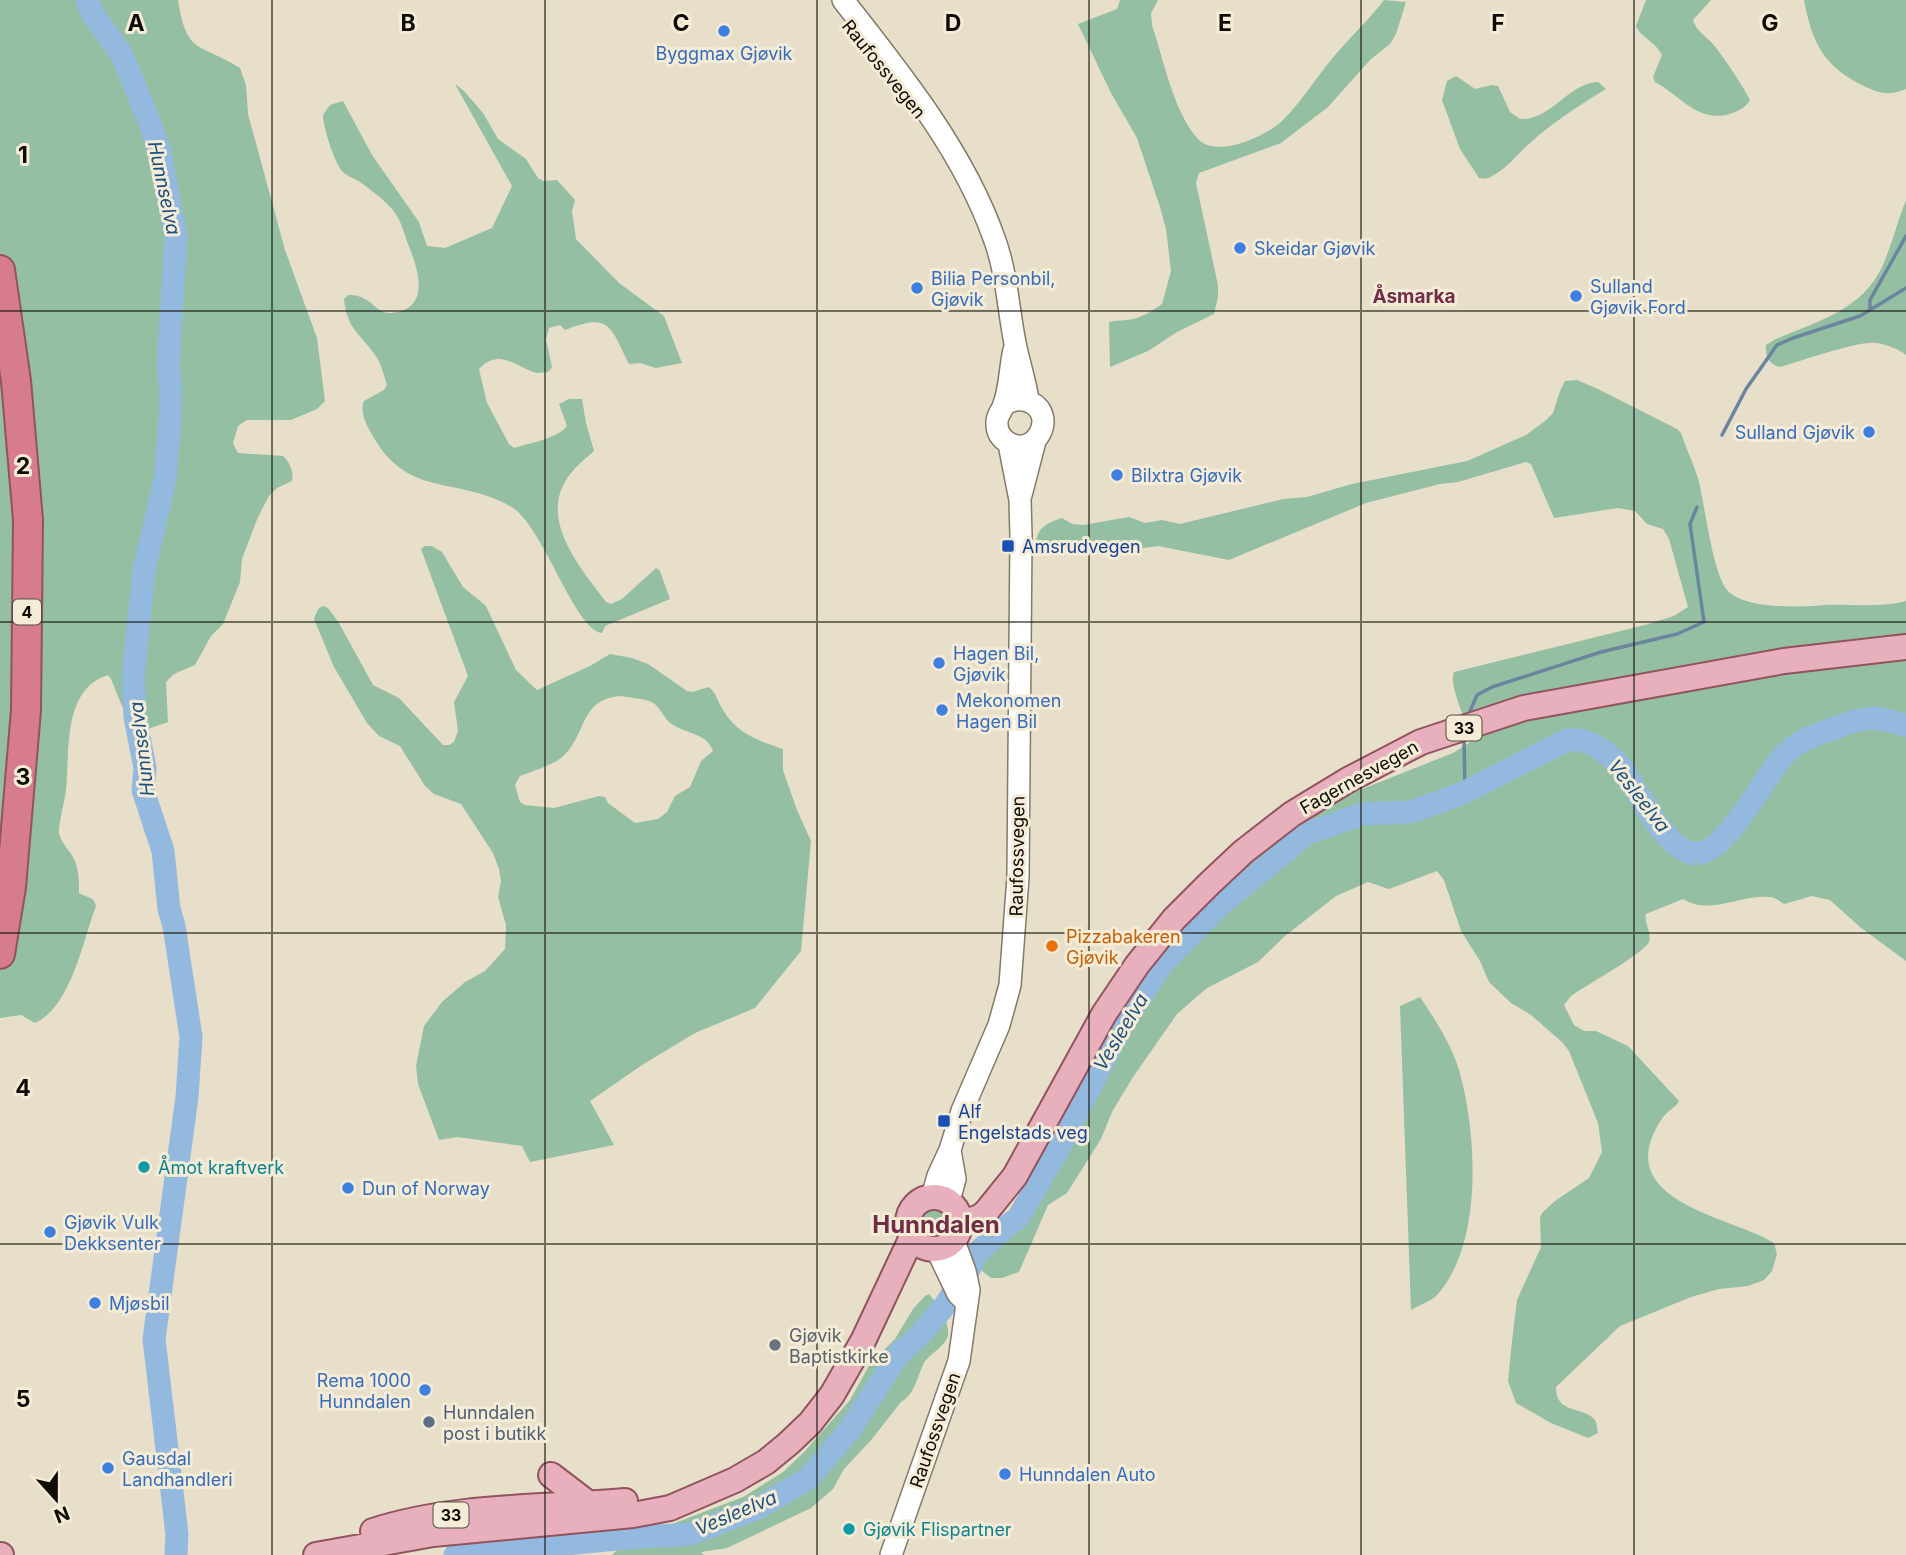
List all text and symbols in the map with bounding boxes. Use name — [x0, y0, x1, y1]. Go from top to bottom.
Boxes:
text: A — [127, 9, 145, 37]
text: B — [400, 9, 416, 37]
text: C — [672, 9, 690, 37]
text: D — [945, 9, 961, 37]
text: E — [1218, 9, 1232, 37]
text: F — [1491, 9, 1505, 37]
text: G — [1761, 9, 1779, 37]
street label: Raufossvegen — [838, 16, 930, 122]
marker: Byggmax Gjøvik — [716, 23, 732, 39]
place label: Byggmax Gjøvik — [656, 43, 793, 64]
water label: Hunnselva — [143, 139, 185, 237]
text: 1 — [18, 141, 28, 169]
place label: Skeidar Gjøvik — [1254, 238, 1376, 259]
marker: Skeidar Gjøvik — [1232, 240, 1248, 256]
place label: Bilia Personbil, Gjøvik — [931, 268, 1056, 310]
place label: Sulland Gjøvik Ford — [1590, 276, 1686, 318]
marker: Bilia Personbil, Gjøvik — [909, 280, 925, 296]
district label: Åsmarka — [1372, 284, 1456, 308]
marker: Sulland Gjøvik Ford — [1568, 288, 1584, 304]
place label: Sulland Gjøvik — [1735, 422, 1855, 443]
marker: Sulland Gjøvik — [1861, 424, 1877, 440]
text: 2 — [16, 452, 30, 480]
place label: Bilxtra Gjøvik — [1131, 465, 1242, 486]
marker: Bilxtra Gjøvik — [1109, 467, 1125, 483]
place label: Amsrudvegen — [1022, 536, 1141, 557]
marker: Amsrudvegen — [1000, 538, 1016, 554]
road number: 4 — [13, 600, 41, 624]
place label: Hagen Bil, Gjøvik — [953, 643, 1039, 685]
marker: Hagen Bil, Gjøvik — [931, 655, 947, 671]
place label: Mekonomen Hagen Bil — [956, 690, 1061, 732]
water label: Hunnselva — [125, 700, 159, 798]
marker: Mekonomen Hagen Bil — [934, 702, 950, 718]
road number: 33 — [1446, 716, 1482, 740]
street label: Fagernesvegen — [1296, 736, 1422, 818]
water label: Vesleelva — [1603, 755, 1675, 837]
text: 3 — [16, 763, 30, 791]
street label: Raufossvegen — [1005, 796, 1029, 916]
place label: Pizzabakeren Gjøvik — [1066, 926, 1181, 968]
marker: Pizzabakeren Gjøvik — [1044, 938, 1060, 954]
water label: Vesleelva — [1089, 989, 1153, 1075]
text: 4 — [15, 1074, 31, 1102]
place label: Alf Engelstads veg — [958, 1101, 1088, 1143]
marker: Alf Engelstads veg — [936, 1113, 952, 1129]
place label: Åmot kraftverk — [158, 1155, 284, 1178]
marker: Åmot kraftverk — [136, 1159, 152, 1175]
place label: Dun of Norway — [362, 1178, 490, 1199]
marker: Dun of Norway — [340, 1180, 356, 1196]
district label: Hunndalen — [872, 1210, 1000, 1239]
place label: Gjøvik Vulk Dekksenter — [64, 1212, 161, 1254]
marker: Gjøvik Vulk Dekksenter — [42, 1224, 58, 1240]
place label: Mjøsbil — [109, 1293, 170, 1314]
marker: Mjøsbil — [87, 1295, 103, 1311]
place label: Gjøvik Baptistkirke — [789, 1325, 889, 1367]
marker: Gjøvik Baptistkirke — [767, 1337, 783, 1353]
place label: Rema 1000 Hunndalen — [317, 1370, 411, 1412]
street label: Raufossvegen — [905, 1370, 965, 1490]
marker: Rema 1000 Hunndalen — [417, 1382, 433, 1398]
text: 5 — [16, 1385, 30, 1413]
place label: Hunndalen post i butikk — [443, 1402, 546, 1444]
marker: Hunndalen post i butikk — [421, 1414, 437, 1430]
place label: Gausdal Landhandleri — [122, 1448, 233, 1490]
marker: Gausdal Landhandleri — [100, 1460, 116, 1476]
north arrow — [21, 1464, 91, 1534]
place label: Hunndalen Auto — [1019, 1464, 1156, 1485]
marker: Hunndalen Auto — [997, 1466, 1013, 1482]
water label: Vesleelva — [692, 1485, 780, 1540]
text: N — [51, 1501, 73, 1528]
road number: 33 — [434, 1502, 468, 1527]
place label: Gjøvik Flispartner — [863, 1519, 1012, 1540]
marker: Gjøvik Flispartner — [841, 1521, 857, 1537]

